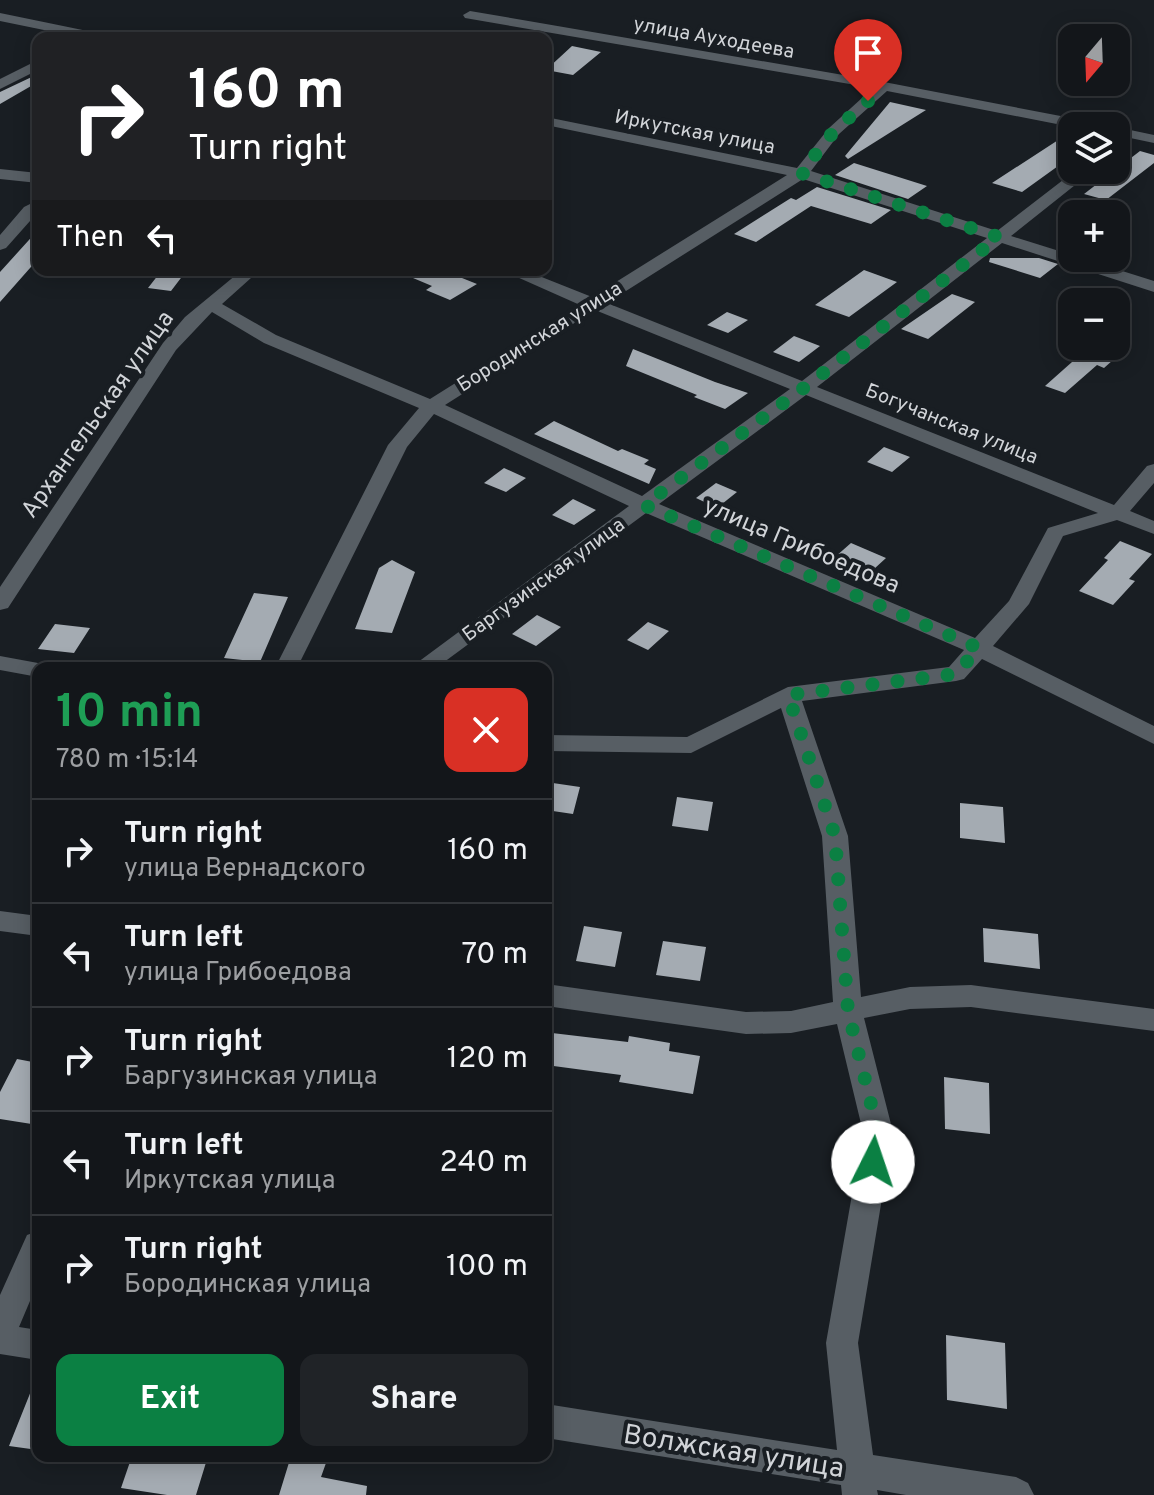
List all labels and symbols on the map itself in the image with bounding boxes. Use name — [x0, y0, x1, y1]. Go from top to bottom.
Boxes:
street label: улица Ауходеева — [631, 12, 796, 66]
pin — [834, 19, 902, 101]
north arrow — [1058, 24, 1130, 96]
street label: Иркутская улица — [612, 105, 777, 161]
street label: Бородинская улица — [453, 276, 627, 399]
street label: Архангельская улица — [16, 306, 182, 525]
street label: Богучанская улица — [861, 378, 1041, 471]
street label: улица Грибоедова — [699, 492, 904, 602]
street label: Баргузинская улица — [458, 513, 631, 648]
position arrow — [831, 1120, 915, 1204]
street label: Волжская улица — [621, 1418, 846, 1488]

